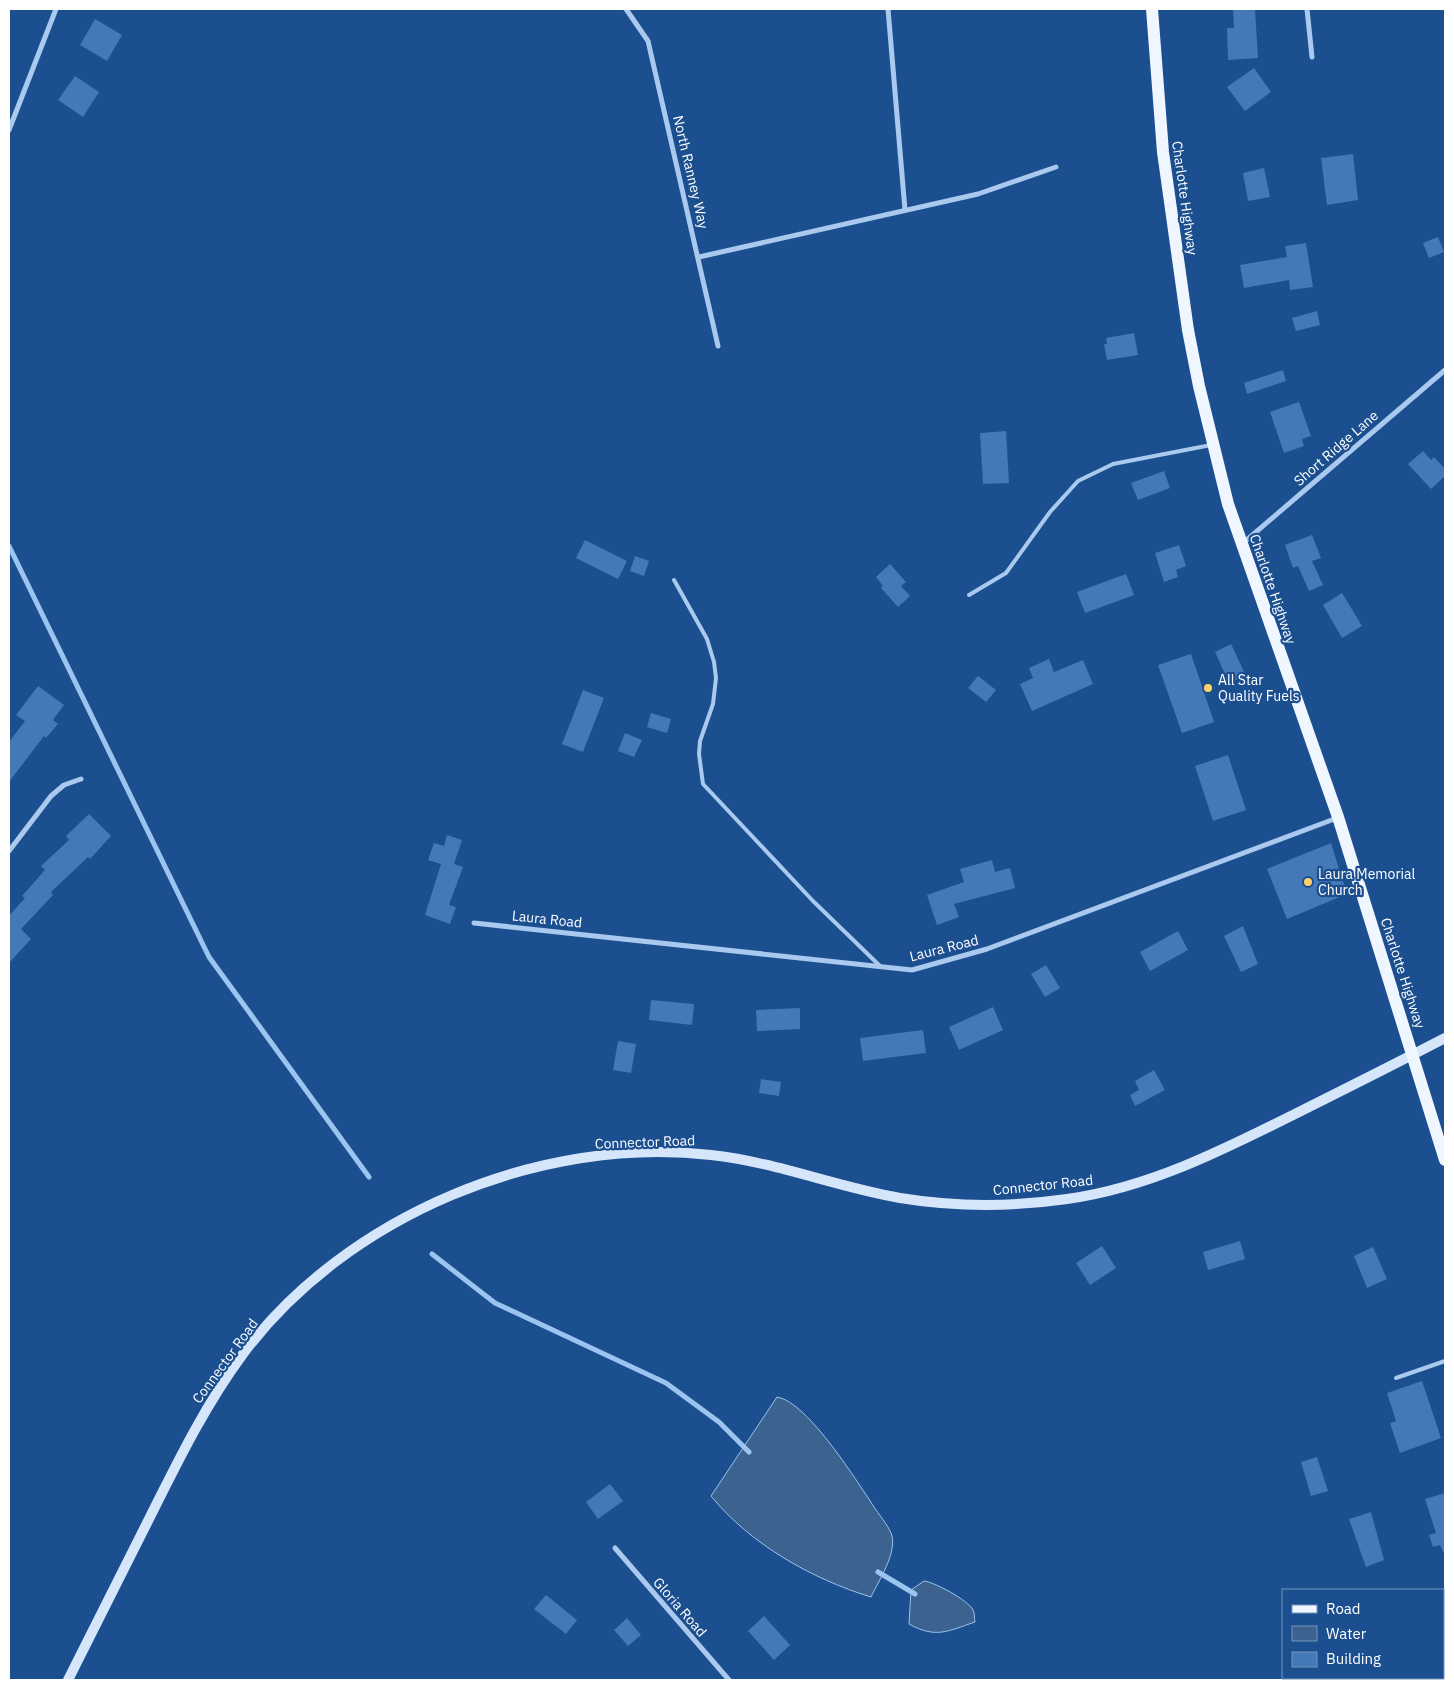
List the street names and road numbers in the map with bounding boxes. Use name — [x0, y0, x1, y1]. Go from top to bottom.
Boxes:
street label: North Ranney Way — [669, 113, 713, 231]
street label: Charlotte Highway — [1168, 140, 1202, 256]
street label: Short Ridge Lane — [1290, 406, 1382, 490]
street label: Charlotte Highway — [1246, 532, 1300, 646]
street label: Laura Road — [511, 906, 583, 932]
street label: Charlotte Highway — [1377, 915, 1429, 1031]
street label: Laura Road — [908, 931, 980, 965]
street label: Connector Road — [594, 1131, 696, 1153]
street label: Connector Road — [992, 1171, 1094, 1199]
street label: Connector Road — [188, 1315, 262, 1407]
street label: Gloria Road — [649, 1574, 711, 1640]

